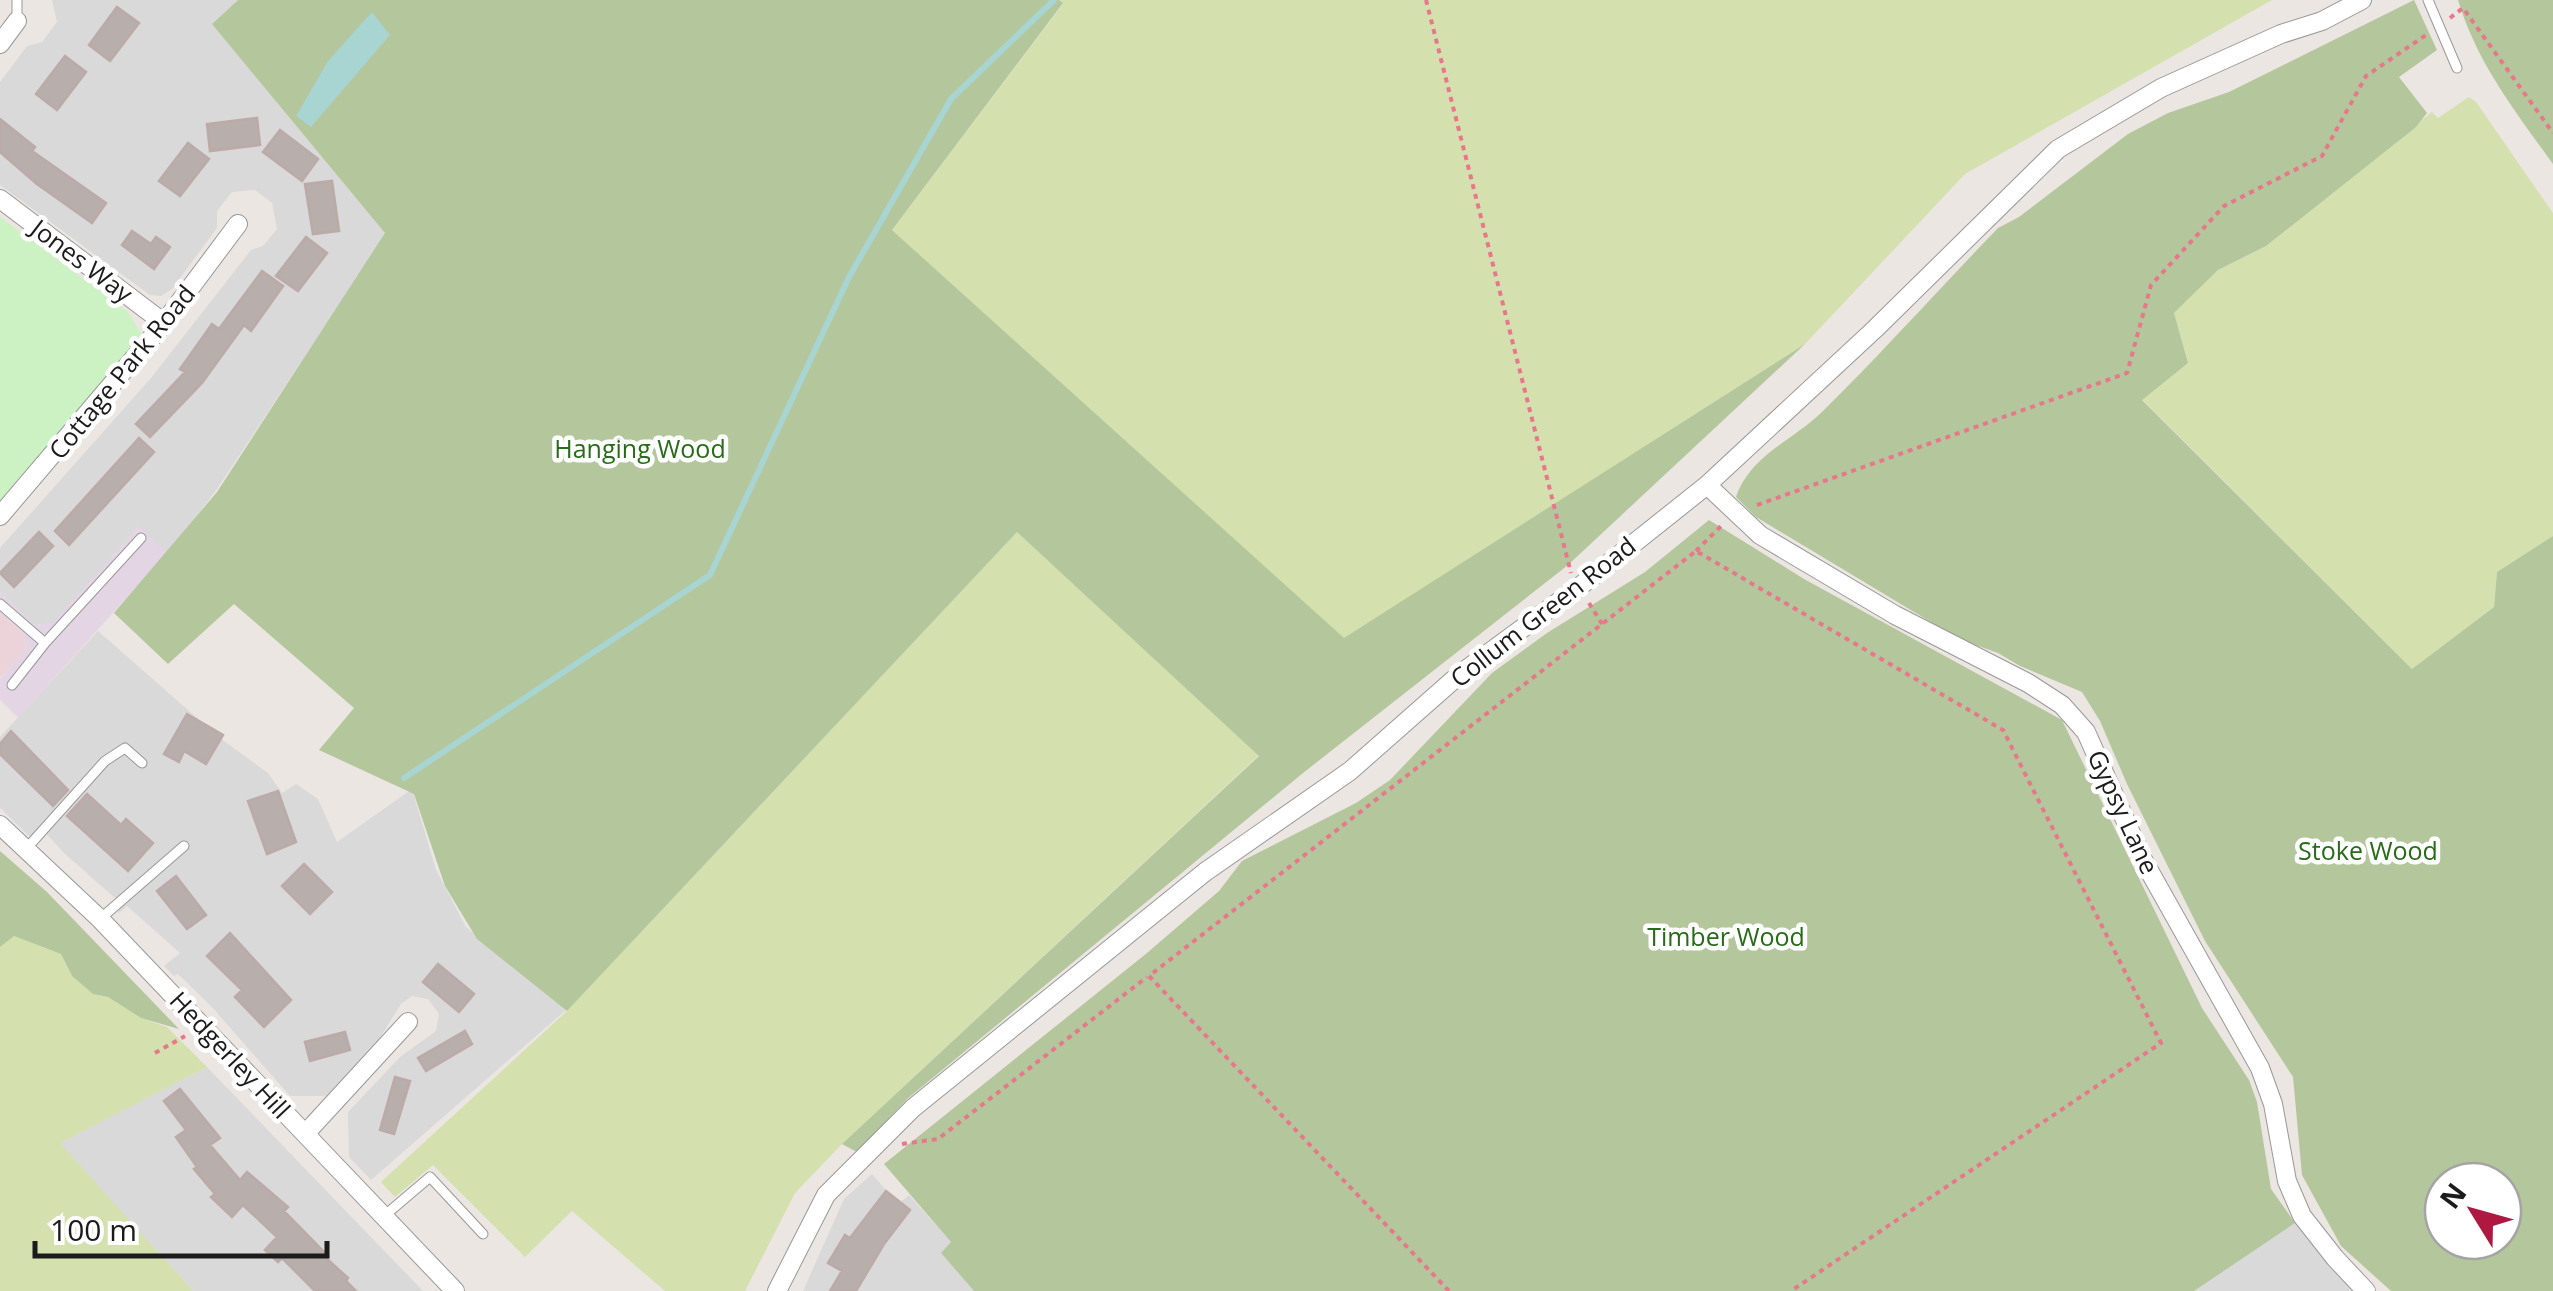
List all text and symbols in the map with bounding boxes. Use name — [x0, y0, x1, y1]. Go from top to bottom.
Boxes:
street label: Jones Way — [23, 210, 141, 310]
street label: Cottage Park Road — [40, 277, 202, 466]
park label: Hanging Wood — [554, 431, 726, 465]
street label: Collum Green Road — [1443, 528, 1642, 694]
street label: Gypsy Lane — [2080, 744, 2167, 879]
park label: Stoke Wood — [2298, 833, 2438, 867]
park label: Timber Wood — [1647, 919, 1805, 953]
street label: Hedgerley Hill — [163, 983, 299, 1125]
north arrow — [2423, 1161, 2523, 1261]
text: N — [2430, 1175, 2474, 1216]
scale bar — [35, 1196, 328, 1258]
text: 100 m — [50, 1209, 137, 1250]

